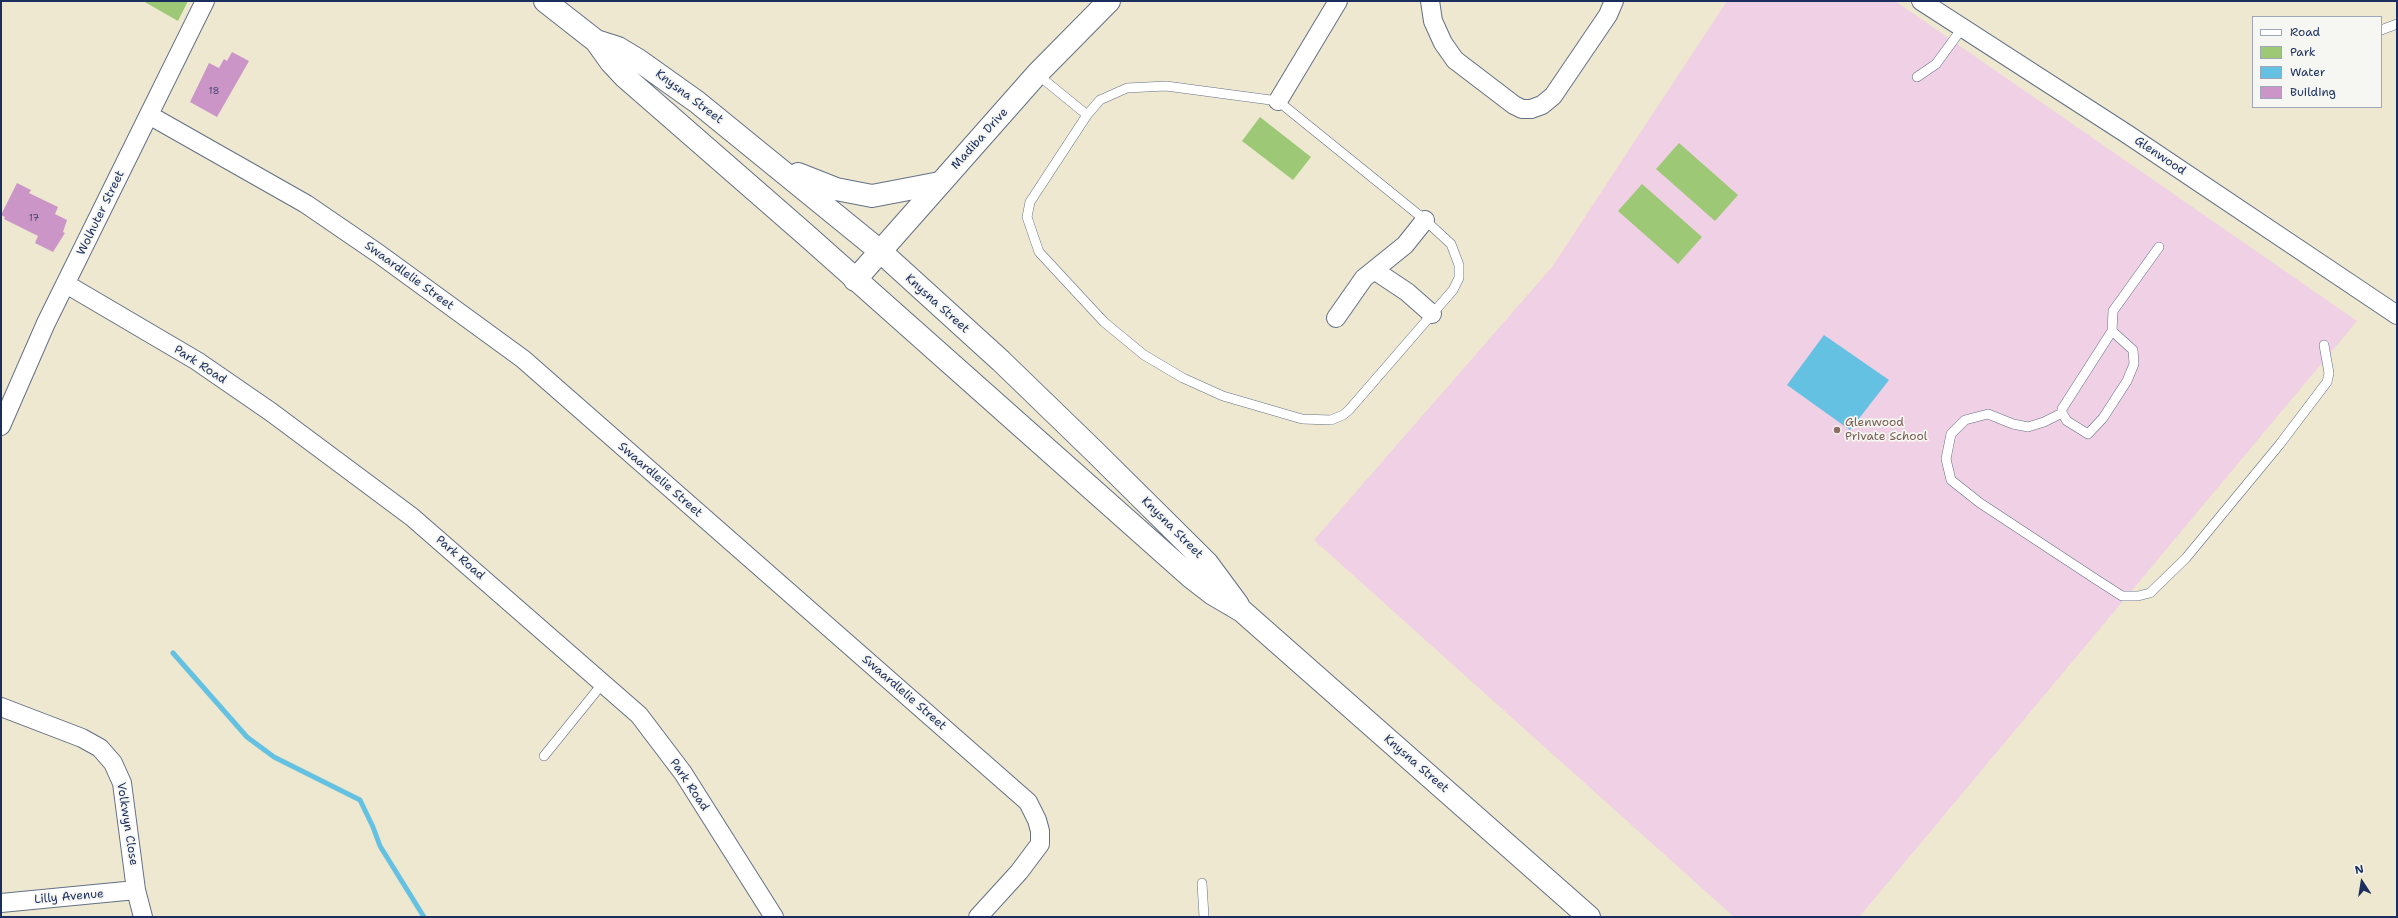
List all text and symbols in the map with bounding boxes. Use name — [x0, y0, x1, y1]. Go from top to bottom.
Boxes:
legend — [2252, 16, 2382, 108]
text: Road — [2290, 24, 2320, 40]
text: Park — [2290, 44, 2316, 60]
text: Water — [2290, 64, 2325, 80]
street label: Knysna Street — [652, 67, 726, 127]
text: Building — [2290, 84, 2336, 100]
house number: 18 — [208, 85, 220, 97]
street label: Madiba Drive — [949, 105, 1011, 173]
street label: Glenwood — [2132, 134, 2188, 178]
street label: Wolhuter Street — [74, 168, 128, 258]
house number: 17 — [29, 212, 39, 224]
street label: Swaardlelie Street — [362, 239, 456, 313]
street label: Knysna Street — [902, 271, 972, 337]
street label: Park Road — [171, 343, 229, 387]
place label: Glenwood Private School — [1845, 416, 1927, 444]
marker: Glenwood Private School — [1832, 425, 1842, 435]
street label: Swaardlelie Street — [615, 439, 705, 521]
street label: Knysna Street — [1138, 494, 1206, 562]
street label: Park Road — [433, 533, 487, 583]
street label: Swaardlelie Street — [859, 652, 949, 734]
street label: Knysna Street — [1381, 732, 1451, 796]
street label: Park Road — [666, 756, 712, 814]
street label: Volkwyn Close — [113, 781, 141, 867]
north arrow — [2342, 862, 2382, 902]
text: N — [2354, 862, 2365, 878]
street label: Lilly Avenue — [34, 887, 104, 907]

